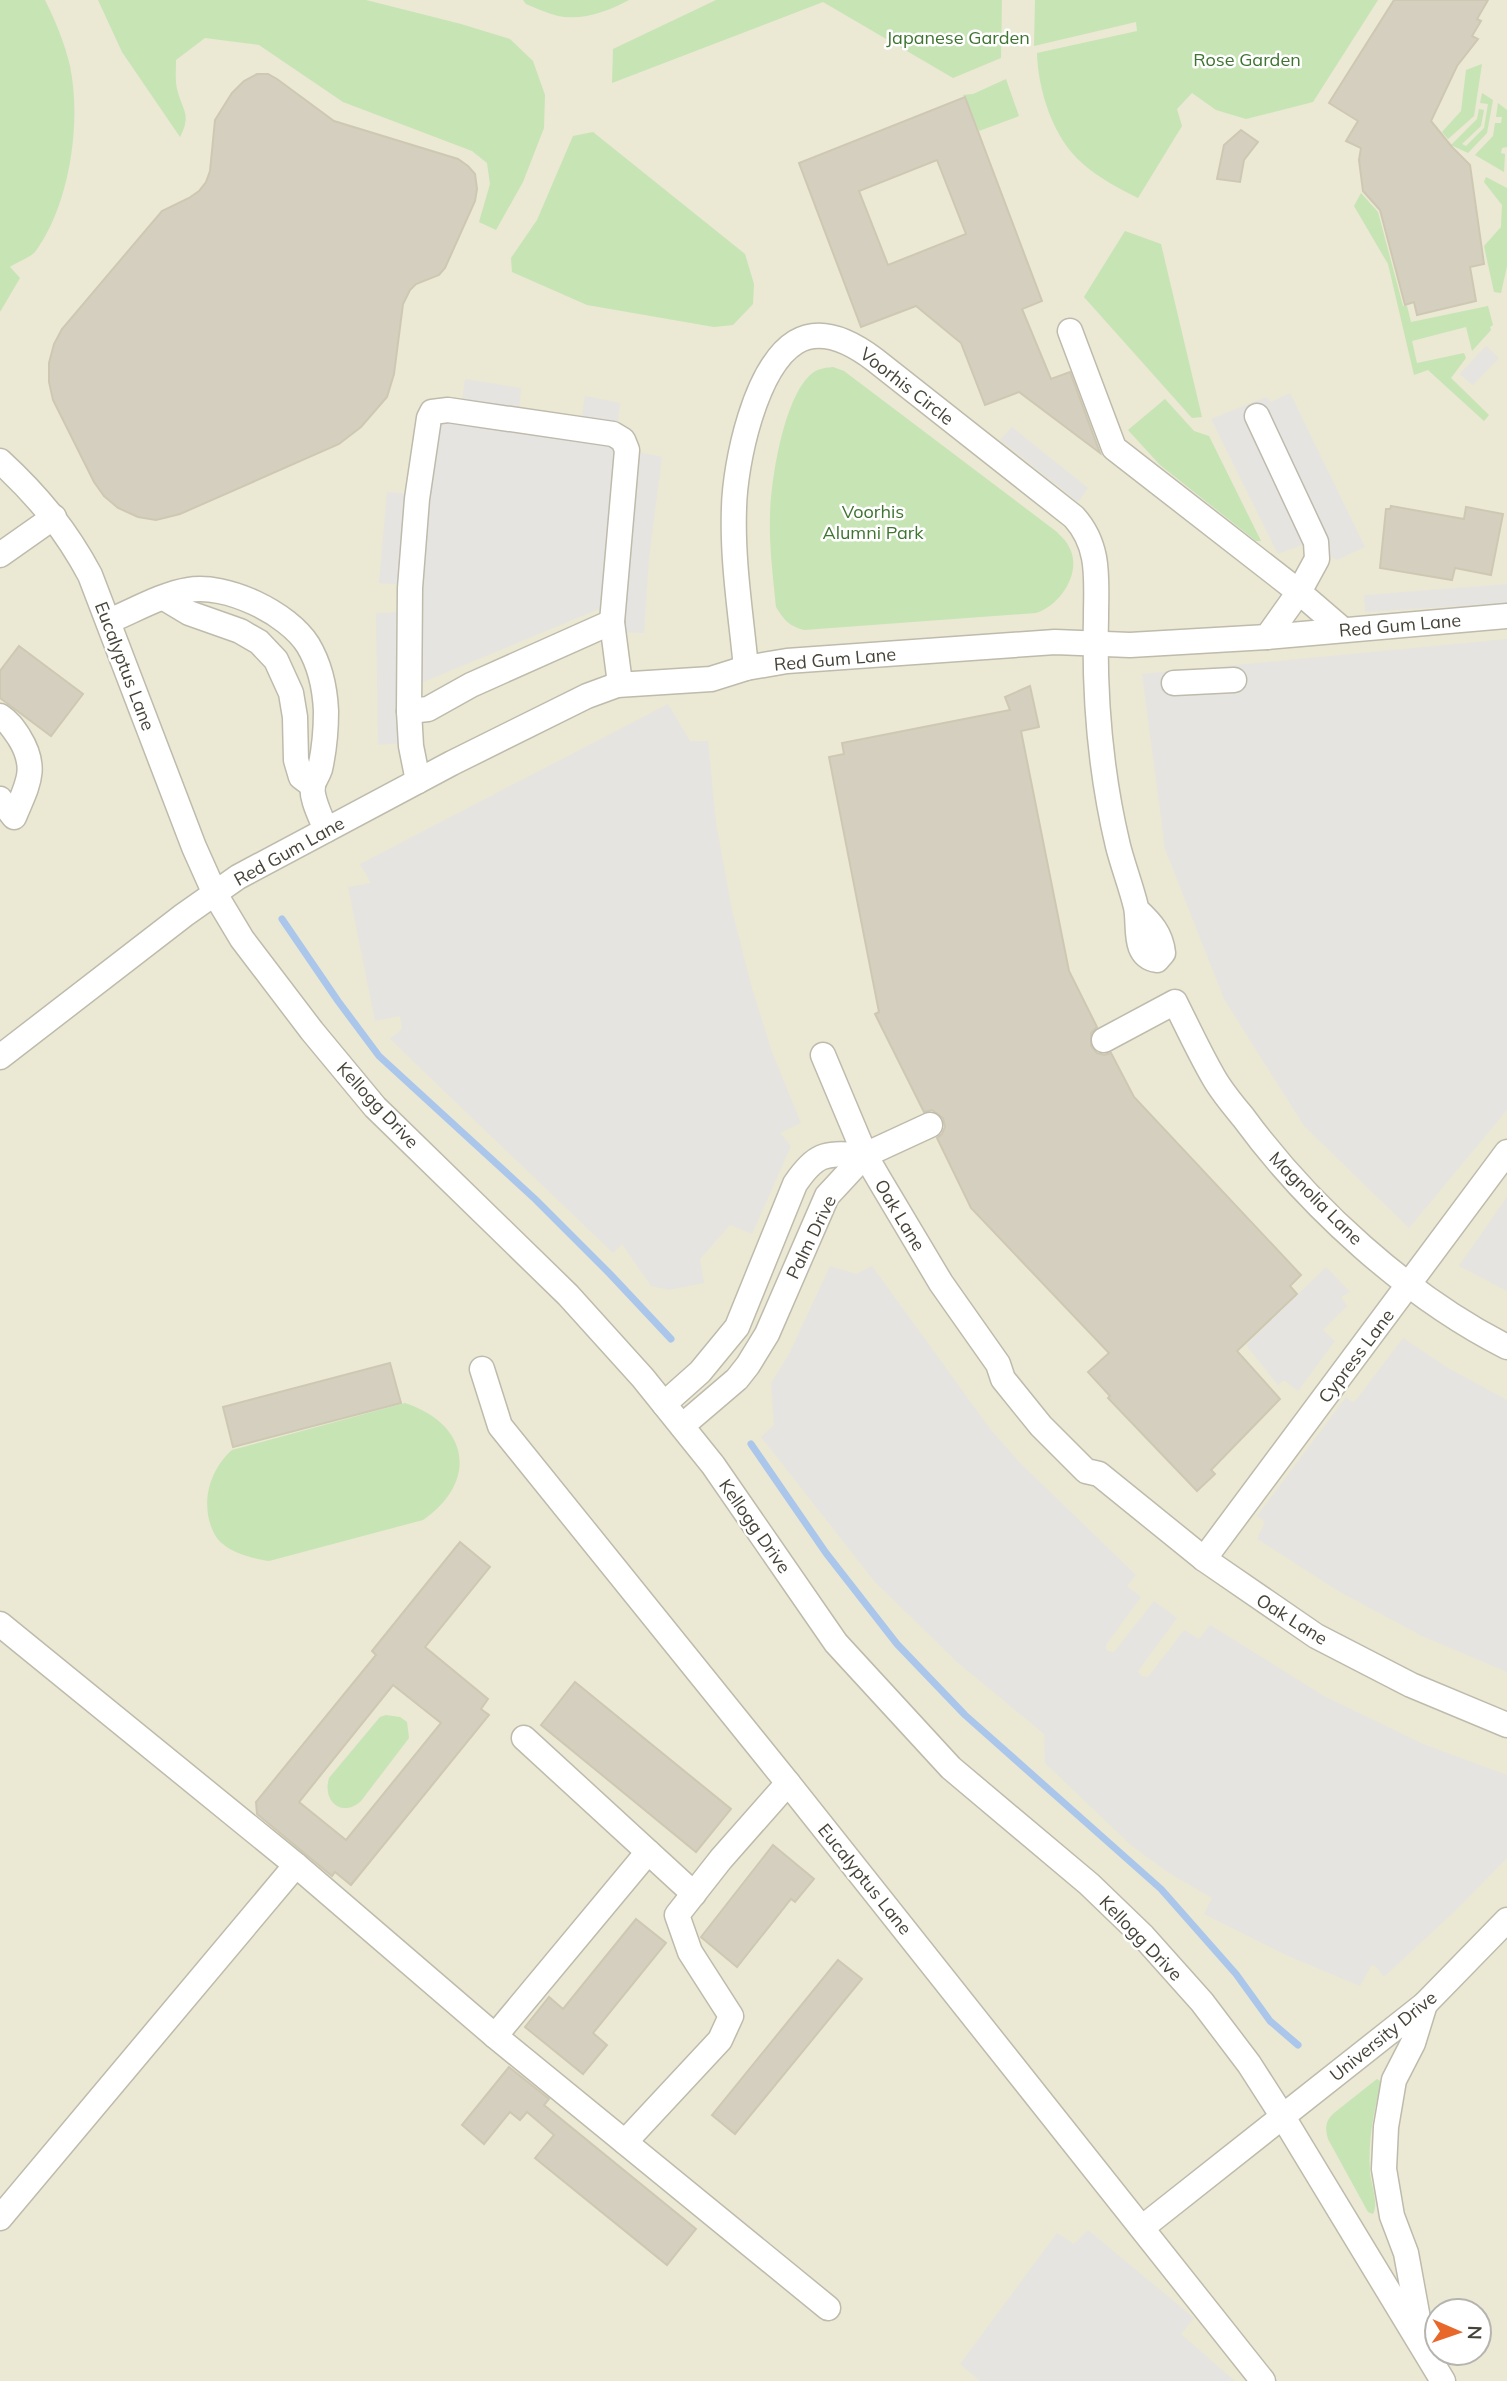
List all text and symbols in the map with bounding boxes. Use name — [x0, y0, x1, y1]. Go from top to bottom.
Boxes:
park label: Japanese Garden — [886, 26, 1030, 49]
park label: Rose Garden — [1193, 48, 1301, 71]
street label: Voorhis Circle — [855, 342, 959, 430]
park label: Voorhis Alumni Park — [822, 500, 924, 544]
street label: Eucalyptus Lane — [90, 598, 160, 734]
street label: Red Gum Lane — [1338, 608, 1462, 642]
street label: Red Gum Lane — [773, 642, 897, 676]
street label: Red Gum Lane — [230, 811, 348, 891]
street label: Kellogg Drive — [332, 1057, 424, 1153]
street label: Magnolia Lane — [1264, 1146, 1368, 1250]
street label: Oak Lane — [870, 1175, 930, 1255]
street label: Palm Drive — [781, 1191, 841, 1283]
street label: Cypress Lane — [1313, 1304, 1399, 1408]
street label: Kellogg Drive — [714, 1474, 796, 1578]
street label: Oak Lane — [1252, 1588, 1332, 1650]
street label: Eucalyptus Lane — [813, 1819, 917, 1939]
street label: Kellogg Drive — [1095, 1891, 1187, 1985]
street label: University Drive — [1325, 1986, 1441, 2086]
north arrow — [1423, 2297, 1493, 2367]
text: N — [1463, 2325, 1487, 2340]

